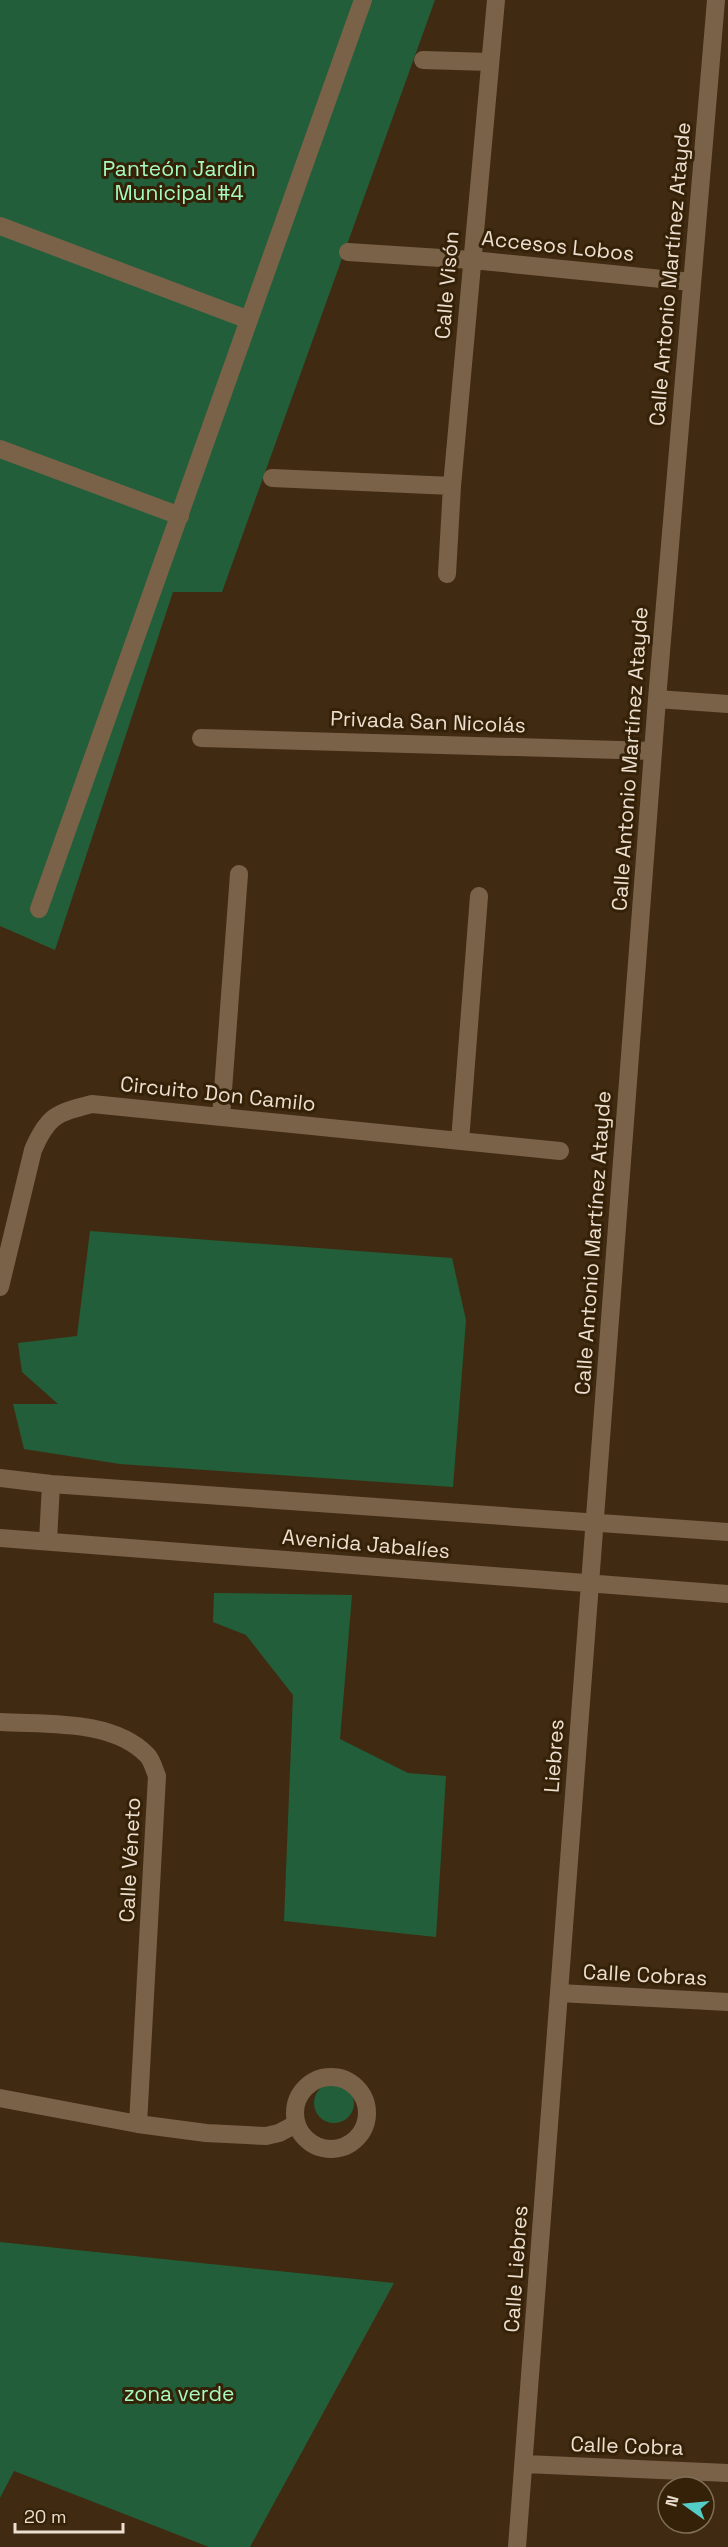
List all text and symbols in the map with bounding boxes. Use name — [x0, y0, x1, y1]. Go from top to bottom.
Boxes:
street label: Calle Antonio Martínez Atayde — [643, 121, 696, 427]
park label: Panteón Jardin Municipal #4 — [102, 155, 256, 206]
street label: Accesos Lobos — [480, 224, 636, 267]
street label: Calle Visón — [428, 230, 465, 340]
street label: Calle Antonio Martínez Atayde — [605, 606, 654, 912]
street label: Privada San Nicolás — [330, 705, 526, 738]
street label: Circuito Don Camilo — [119, 1070, 317, 1117]
street label: Calle Antonio Martínez Atayde — [568, 1090, 617, 1396]
street label: Avenida Jabalíes — [281, 1523, 451, 1564]
street label: Liebres — [537, 1718, 570, 1794]
street label: Calle Véneto — [113, 1797, 146, 1923]
street label: Calle Cobras — [582, 1958, 708, 1991]
street label: Calle Liebres — [498, 2205, 533, 2333]
park label: zona verde — [124, 2380, 234, 2407]
street label: Calle Cobra — [570, 2430, 684, 2461]
north arrow — [656, 2475, 716, 2535]
text: N — [660, 2493, 684, 2509]
scale bar — [15, 2496, 123, 2534]
text: 20 m — [24, 2505, 67, 2528]

